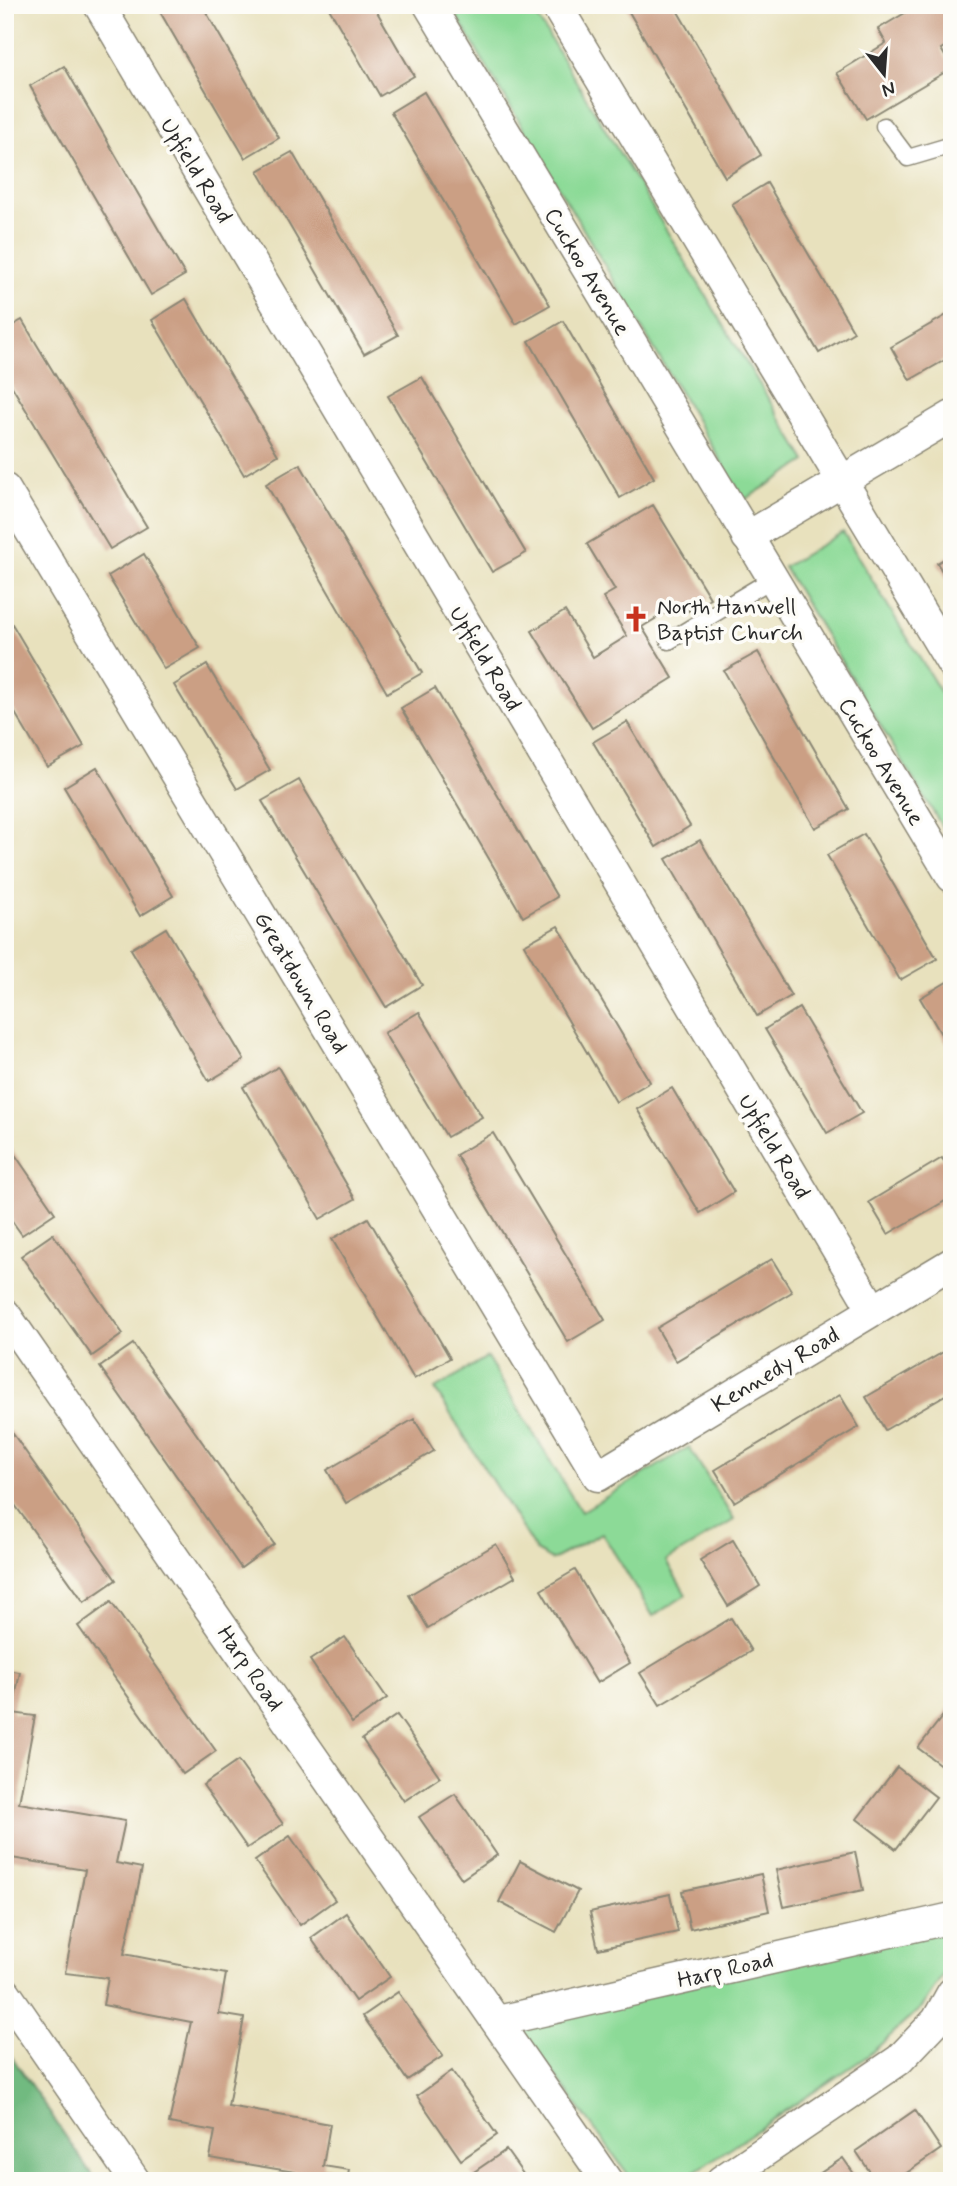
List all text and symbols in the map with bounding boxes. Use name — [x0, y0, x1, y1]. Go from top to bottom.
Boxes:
north arrow — [848, 38, 918, 108]
text: N — [879, 75, 898, 103]
street label: Upfield Road — [152, 113, 238, 229]
street label: Cuckoo Avenue — [536, 203, 636, 341]
place label: North Hanwell Baptist Church — [657, 593, 803, 649]
street label: Upfield Road — [441, 601, 527, 717]
church icon: North Hanwell Baptist Church — [621, 604, 651, 634]
street label: Cuckoo Avenue — [830, 693, 930, 831]
street label: Greatdown Road — [246, 907, 354, 1060]
street label: Upfield Road — [730, 1089, 816, 1205]
street label: Kennedy Road — [707, 1321, 846, 1421]
street label: Harp Road — [209, 1621, 290, 1718]
street label: Harp Road — [674, 1945, 776, 1997]

